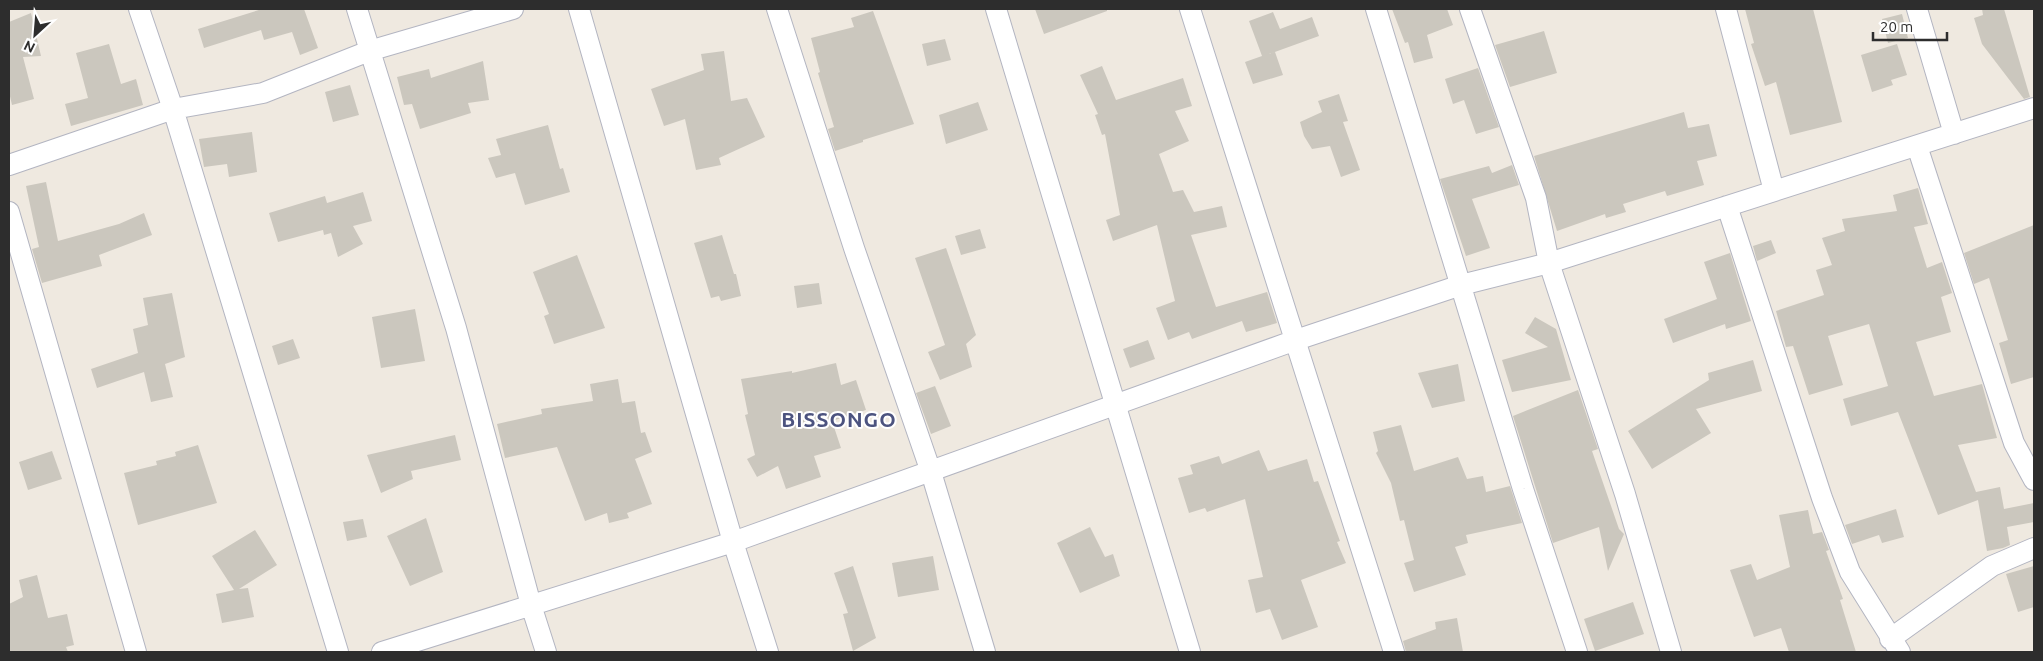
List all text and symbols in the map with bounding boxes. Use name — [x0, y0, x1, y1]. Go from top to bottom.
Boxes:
north arrow — [10, 10, 60, 60]
scale bar — [1873, 10, 1947, 42]
text: 20 m — [1880, 18, 1913, 35]
text: N — [21, 37, 38, 56]
district label: BISSONGO — [781, 407, 897, 431]

